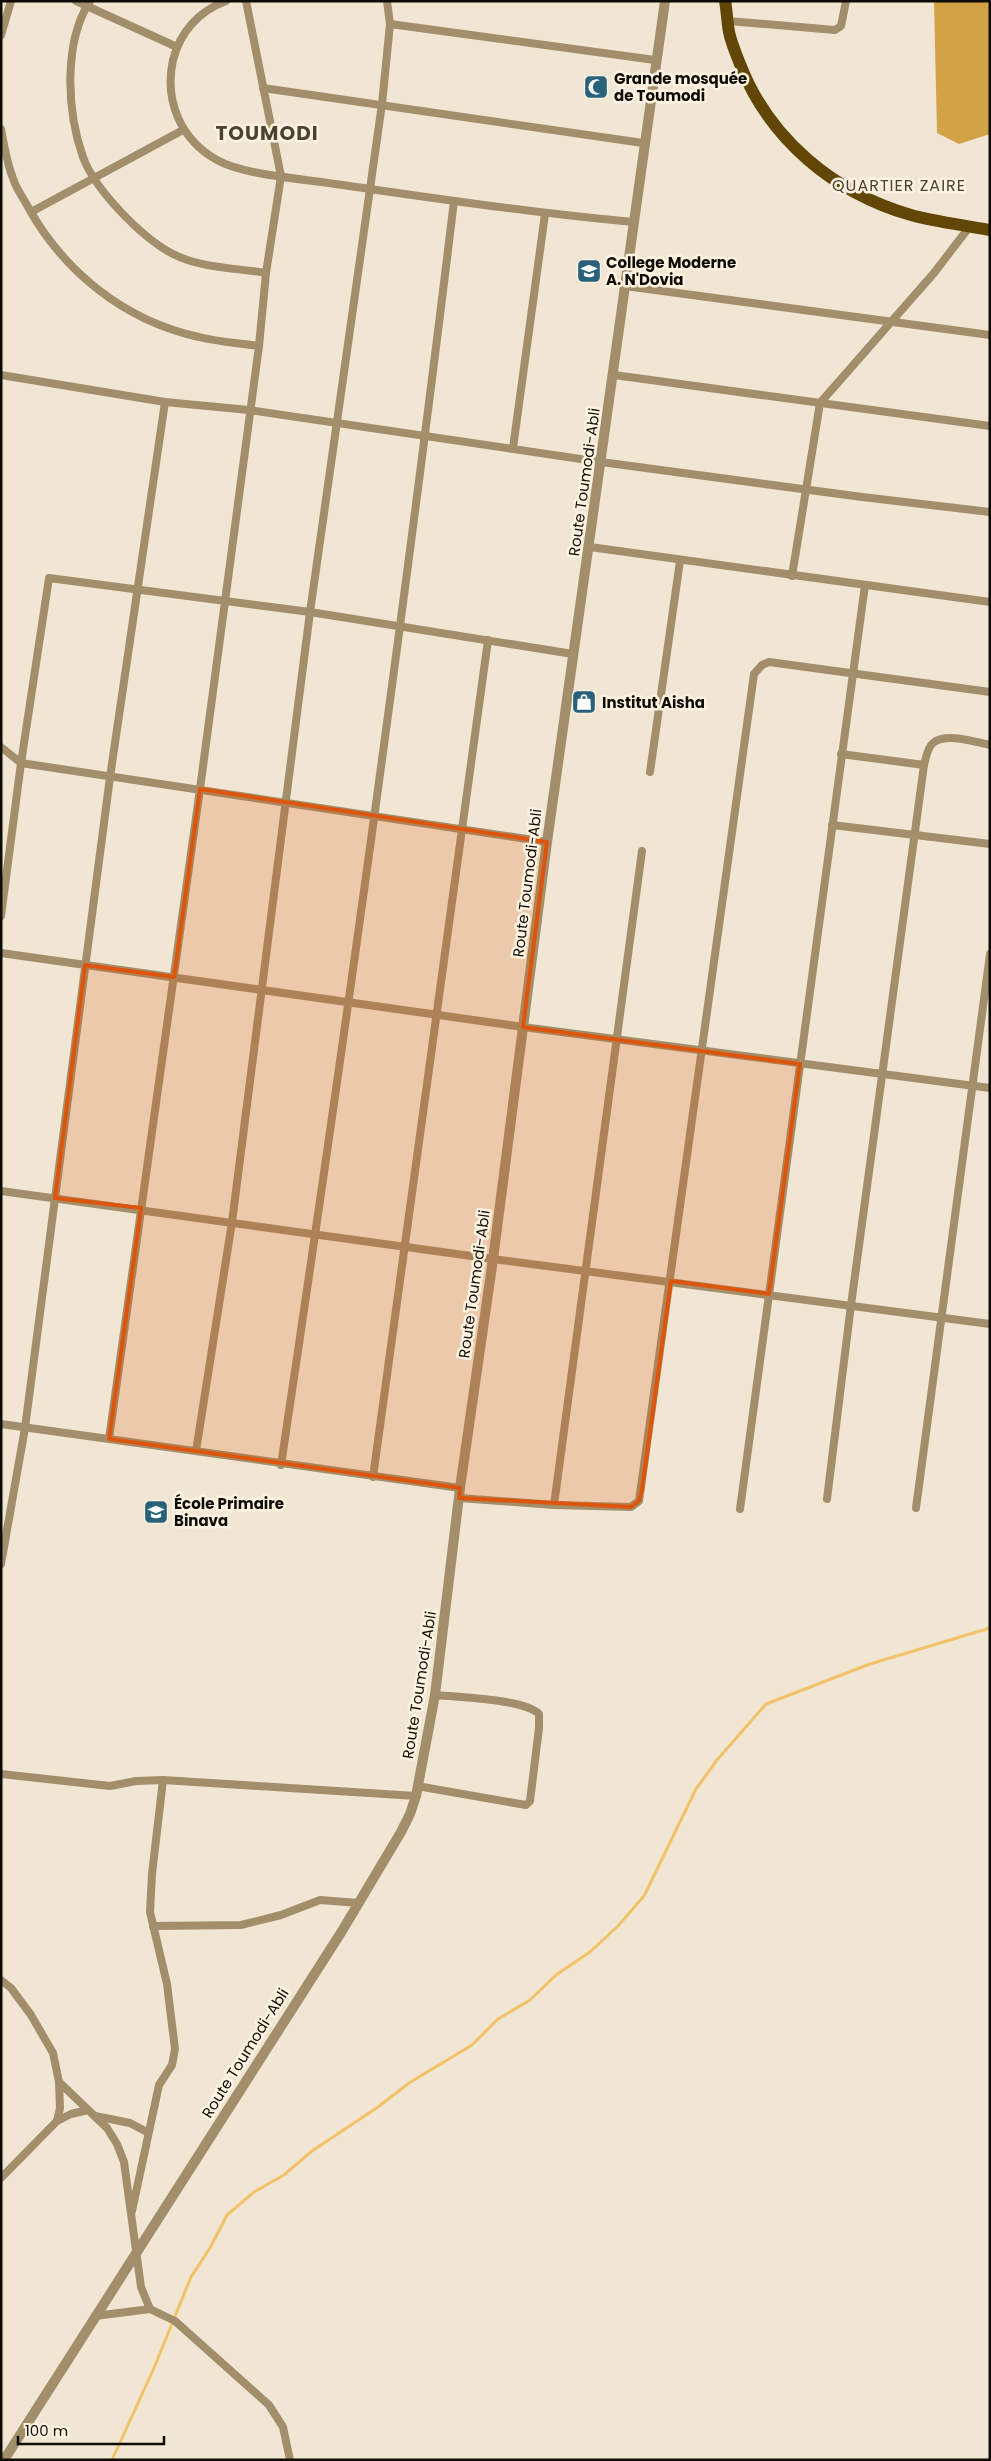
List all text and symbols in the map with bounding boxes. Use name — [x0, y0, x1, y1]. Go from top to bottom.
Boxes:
place label: Grande mosquée de Toumodi — [614, 68, 747, 106]
mosque icon: Grande mosquée de Toumodi — [583, 74, 609, 100]
district label: TOUMODI — [215, 119, 319, 147]
district label: QUARTIER ZAIRE — [832, 174, 966, 197]
place label: College Moderne A. N'Dovia — [606, 252, 736, 290]
school or university icon: College Moderne A. N'Dovia — [576, 258, 602, 284]
street label: Route Toumodi-Abli — [563, 407, 605, 557]
shop icon: Institut Aisha — [571, 689, 597, 715]
place label: Institut Aisha — [602, 692, 705, 713]
street label: Route Toumodi-Abli — [507, 808, 547, 958]
street label: Route Toumodi-Abli — [453, 1209, 495, 1359]
place label: École Primaire Binava — [174, 1493, 284, 1531]
school or university icon: École Primaire Binava — [143, 1499, 169, 1525]
street label: Route Toumodi-Abli — [397, 1610, 441, 1760]
street label: Route Toumodi-Abli — [197, 1984, 293, 2122]
scale bar — [18, 2414, 164, 2446]
text: 100 m — [25, 2420, 68, 2441]

